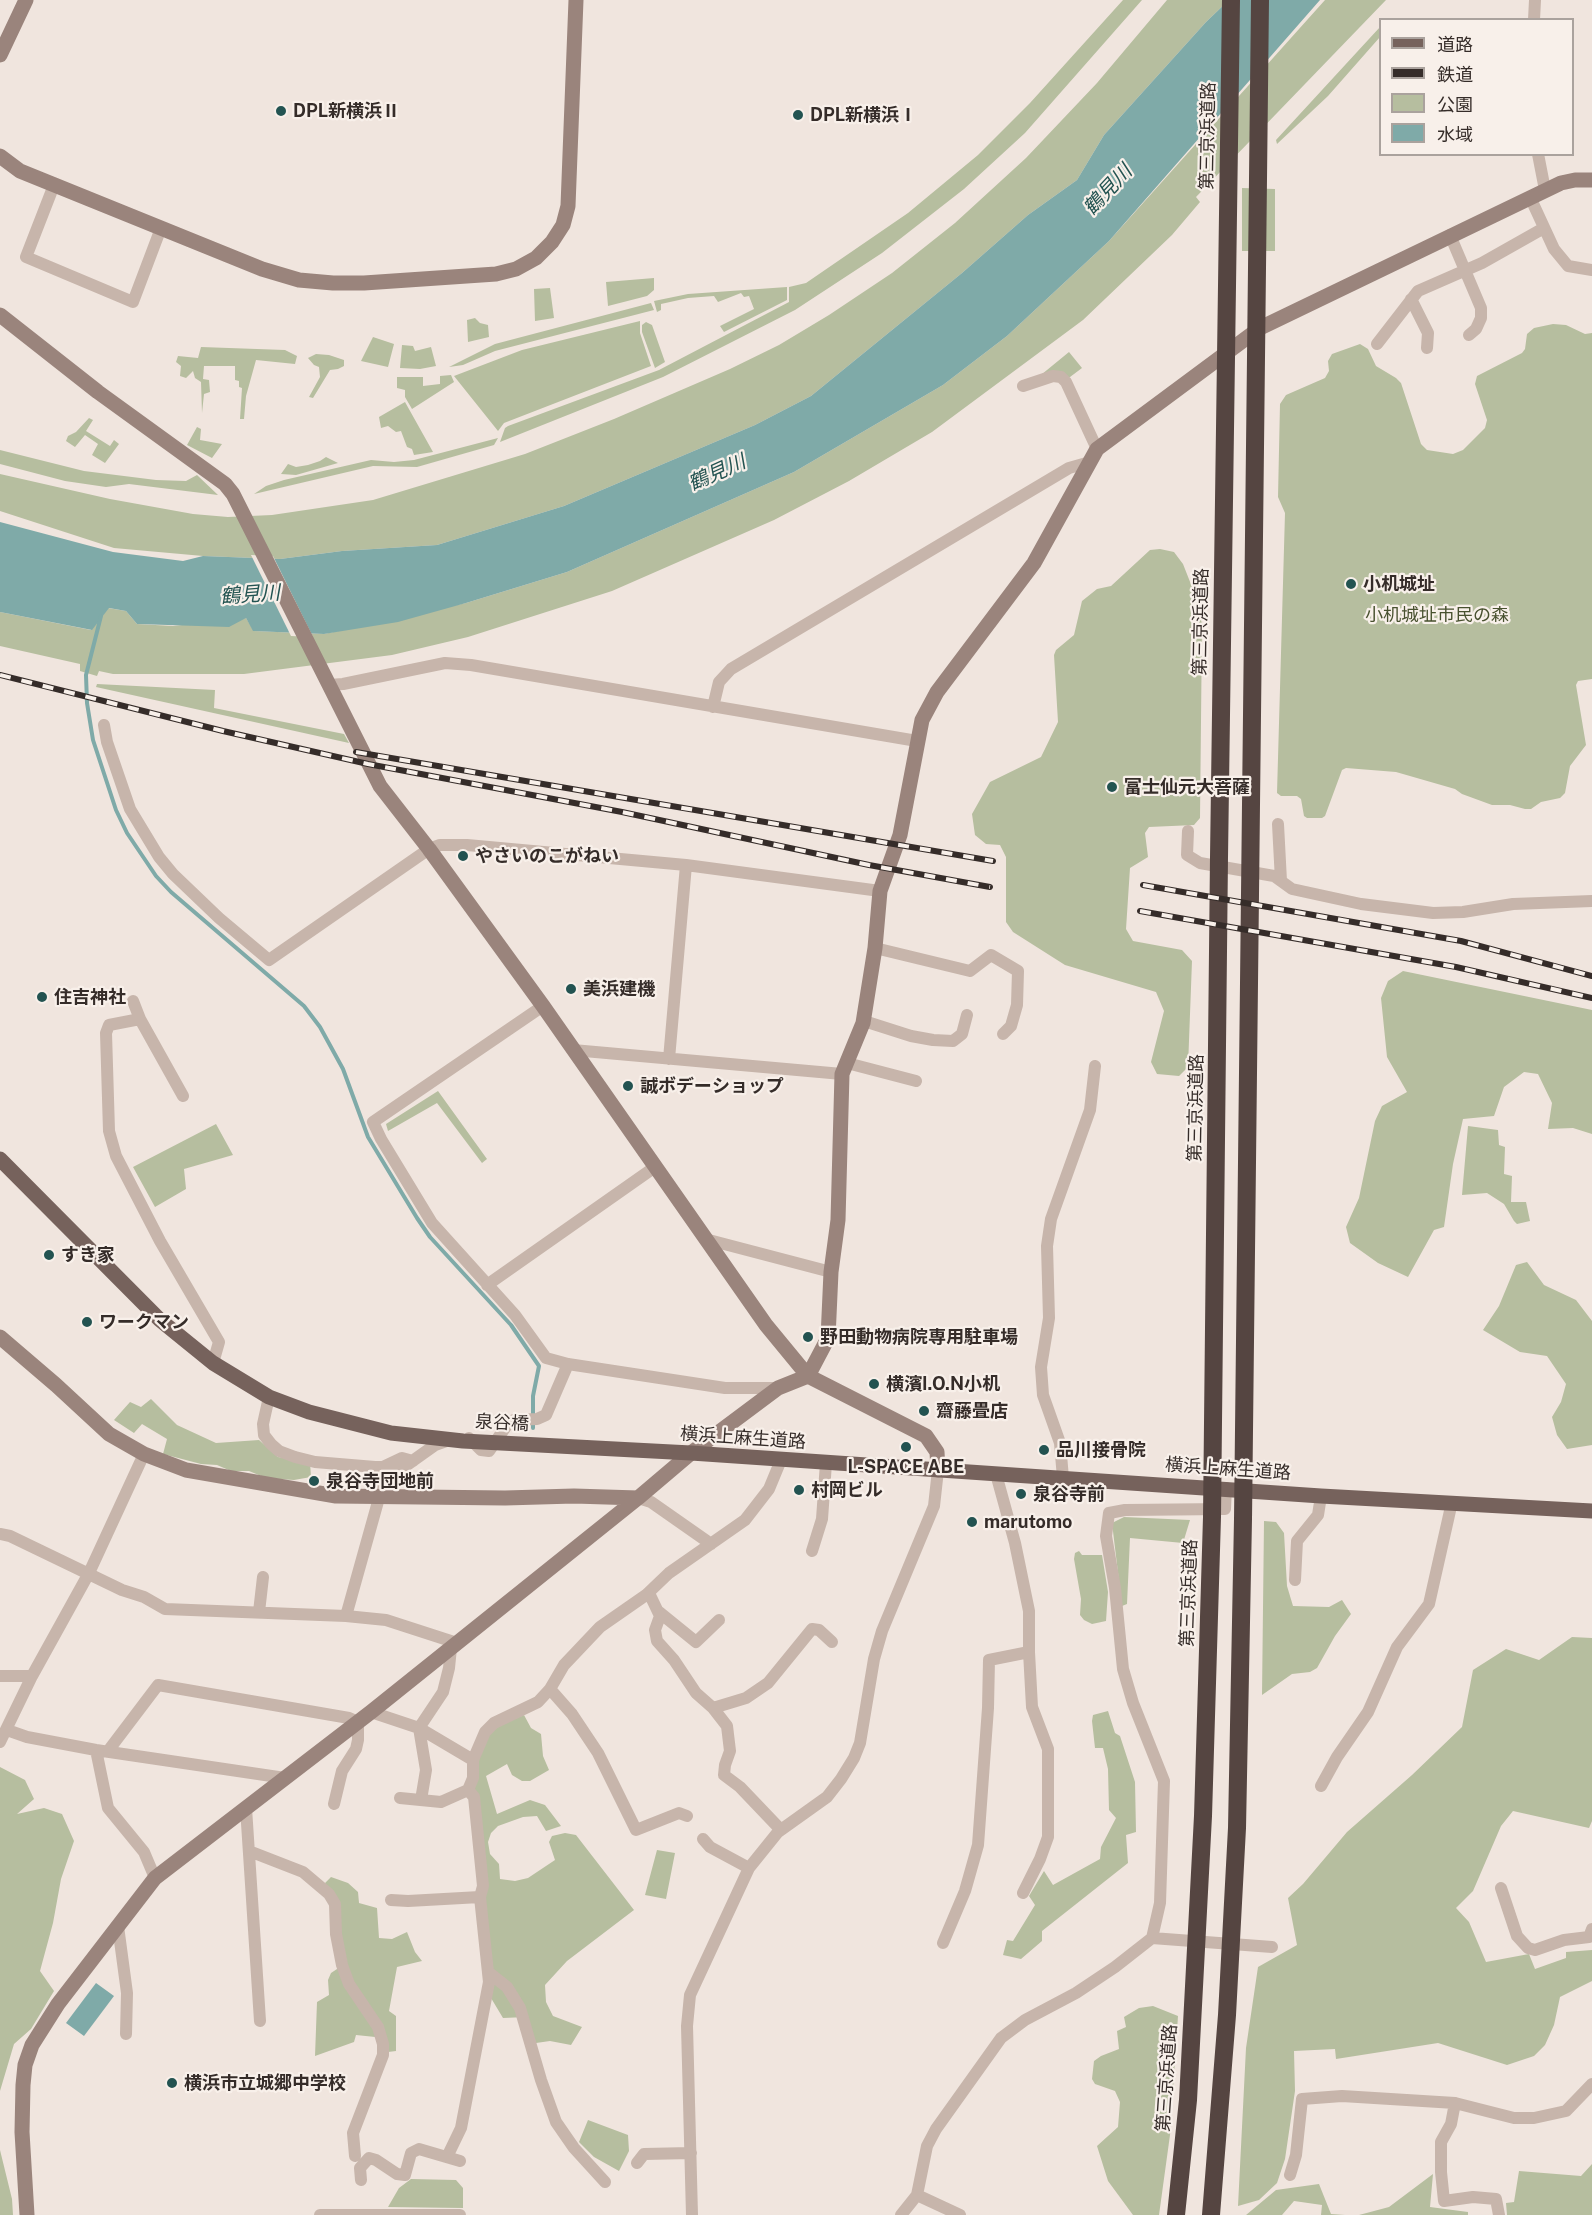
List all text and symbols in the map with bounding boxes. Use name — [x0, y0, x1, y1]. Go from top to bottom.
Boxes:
legend — [1379, 18, 1574, 156]
text: 道路 — [1437, 34, 1473, 55]
text: 鉄道 — [1437, 64, 1473, 85]
street label: 第三京浜道路 — [1196, 82, 1220, 190]
text: 公園 — [1437, 94, 1473, 115]
place label: DPL新横浜Ⅱ — [293, 100, 400, 122]
marker: DPL新横浜Ⅱ — [274, 104, 288, 118]
place label: DPL新横浜Ⅰ — [810, 104, 917, 126]
marker: DPL新横浜Ⅰ — [791, 108, 805, 122]
text: 水域 — [1437, 124, 1473, 145]
water label: 鶴見川 — [1079, 160, 1137, 220]
water label: 鶴見川 — [685, 450, 749, 496]
street label: 第三京浜道路 — [1189, 568, 1213, 676]
place label: 小机城址 — [1363, 573, 1435, 595]
marker: 小机城址 — [1344, 577, 1358, 591]
water label: 鶴見川 — [219, 581, 281, 609]
park label: 小机城址市民の森 — [1365, 604, 1509, 626]
place label: 富士仙元大菩薩 — [1124, 776, 1250, 798]
marker: 富士仙元大菩薩 — [1105, 780, 1119, 794]
place label: やさいのこがねい — [475, 845, 619, 867]
marker: やさいのこがねい — [456, 849, 470, 863]
place label: 美浜建機 — [583, 978, 655, 1000]
marker: 美浜建機 — [564, 982, 578, 996]
place label: 住吉神社 — [54, 986, 126, 1008]
marker: 住吉神社 — [35, 990, 49, 1004]
street label: 第三京浜道路 — [1184, 1054, 1208, 1162]
place label: 誠ボデーショップ — [640, 1075, 784, 1097]
marker: 誠ボデーショップ — [621, 1079, 635, 1093]
place label: すき家 — [61, 1244, 115, 1266]
marker: すき家 — [42, 1248, 56, 1262]
place label: ワークマン — [99, 1311, 189, 1333]
marker: ワークマン — [80, 1315, 94, 1329]
place label: 野田動物病院専用駐車場 — [820, 1326, 1018, 1348]
marker: 野田動物病院専用駐車場 — [801, 1330, 815, 1344]
place label: 横濱I.O.N小机 — [886, 1373, 1000, 1395]
marker: 横濱I.O.N小机 — [867, 1377, 881, 1391]
place label: 齋藤畳店 — [936, 1400, 1008, 1422]
marker: 齋藤畳店 — [917, 1404, 931, 1418]
street label: 泉谷橋 — [474, 1411, 530, 1435]
street label: 横浜上麻生道路 — [679, 1423, 807, 1453]
place label: 品川接骨院 — [1056, 1439, 1146, 1461]
marker: L-SPACE ABE — [899, 1440, 913, 1454]
marker: 品川接骨院 — [1037, 1443, 1051, 1457]
street label: 横浜上麻生道路 — [1164, 1454, 1292, 1484]
place label: L-SPACE ABE — [847, 1456, 965, 1478]
place label: 泉谷寺団地前 — [326, 1470, 434, 1492]
marker: 泉谷寺団地前 — [307, 1474, 321, 1488]
place label: 村岡ビル — [811, 1479, 883, 1501]
marker: 村岡ビル — [792, 1483, 806, 1497]
place label: 泉谷寺前 — [1033, 1483, 1105, 1505]
marker: 泉谷寺前 — [1014, 1487, 1028, 1501]
place label: marutomo — [984, 1511, 1072, 1533]
marker: marutomo — [965, 1515, 979, 1529]
street label: 第三京浜道路 — [1176, 1539, 1202, 1647]
street label: 第三京浜道路 — [1152, 2023, 1182, 2133]
place label: 横浜市立城郷中学校 — [184, 2072, 346, 2094]
marker: 横浜市立城郷中学校 — [165, 2076, 179, 2090]

